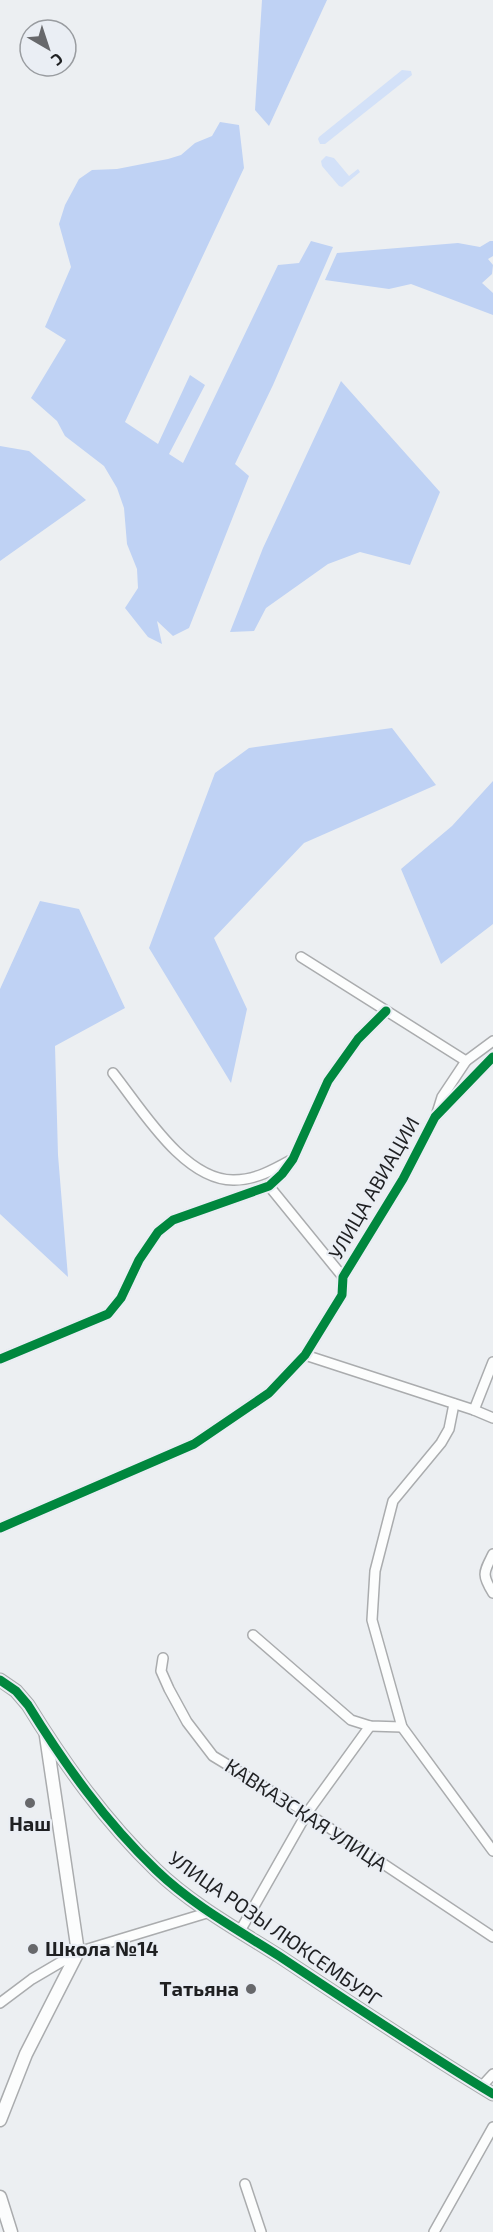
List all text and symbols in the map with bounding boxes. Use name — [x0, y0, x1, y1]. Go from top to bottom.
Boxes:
north arrow — [18, 18, 78, 78]
text: С — [48, 50, 67, 70]
street label: УЛИЦА АВИАЦИИ — [323, 1112, 424, 1263]
street label: КАВКАЗСКАЯ УЛИЦА — [221, 1753, 393, 1876]
marker: Наш — [23, 1796, 37, 1810]
place label: Наш — [9, 1811, 51, 1835]
street label: УЛИЦА РОЗЫ ЛЮКСЕМБУРГ — [165, 1845, 387, 2011]
place label: Школа №14 — [45, 1936, 159, 1960]
marker: Школа №14 — [26, 1942, 40, 1956]
place label: Татьяна — [160, 1976, 239, 2000]
marker: Татьяна — [244, 1982, 258, 1996]

